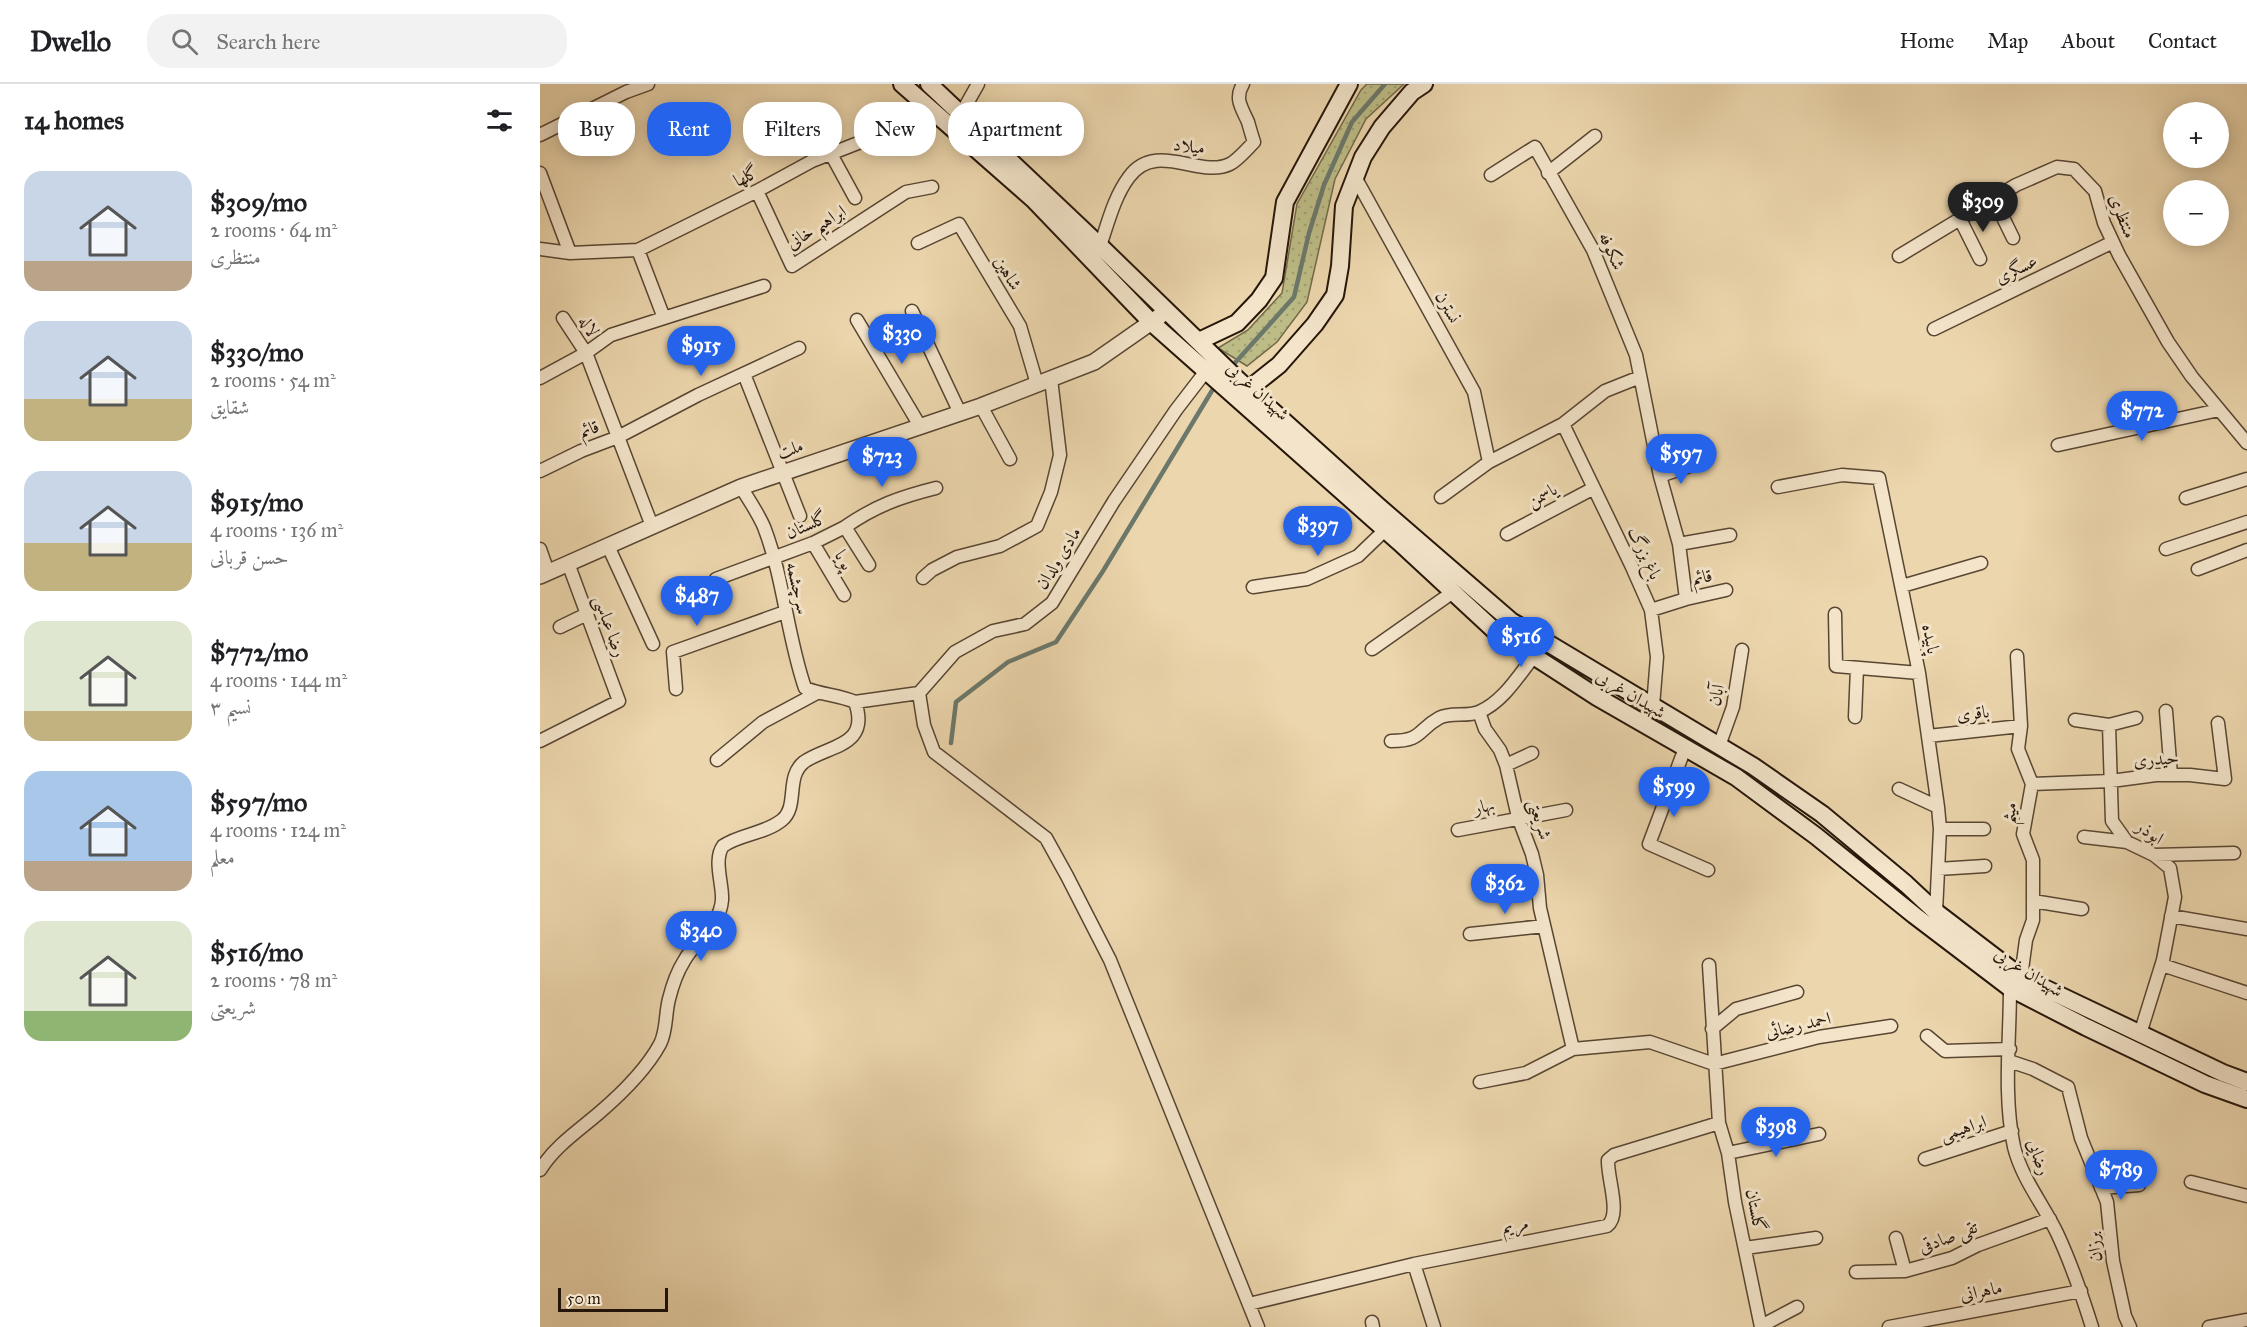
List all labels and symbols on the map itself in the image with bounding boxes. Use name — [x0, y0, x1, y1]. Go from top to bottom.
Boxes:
street label: میلاد — [1172, 133, 1206, 159]
street label: گلها — [730, 160, 762, 192]
pin: $309 — [1947, 182, 2019, 233]
street label: منتظری — [2104, 191, 2141, 242]
street label: ابراهیم خانی — [782, 200, 854, 260]
street label: شکوفه — [1594, 229, 1630, 273]
street label: عسگری — [1991, 249, 2041, 290]
street label: شاهین — [989, 252, 1027, 294]
street label: نسترن — [1430, 287, 1466, 327]
street label: لاله — [574, 311, 604, 341]
pin: $330 — [866, 314, 938, 365]
pin: $915 — [665, 326, 737, 377]
street label: شهیدان غربی — [1221, 357, 1294, 427]
pin: $772 — [2106, 391, 2178, 442]
street label: قائم — [576, 415, 604, 448]
street label: ملت — [774, 434, 806, 464]
pin: $597 — [1645, 434, 1717, 485]
pin: $723 — [846, 437, 918, 488]
street label: یاسمن — [1523, 477, 1563, 513]
street label: گلستان — [782, 506, 830, 544]
pin: $397 — [1282, 506, 1354, 557]
street label: مادی ولدان — [1030, 523, 1086, 593]
street label: باغ بزرگ — [1620, 523, 1667, 585]
street label: پویا — [828, 546, 859, 576]
street label: سرچشمه — [780, 560, 815, 617]
street label: قائم — [1690, 564, 1715, 595]
pin: $487 — [661, 576, 733, 627]
street label: رضا عباسی — [587, 592, 631, 661]
pin: $516 — [1485, 617, 1557, 668]
street label: پابیده — [1915, 622, 1945, 658]
street label: شهیدان غربی — [1591, 665, 1670, 725]
street label: آبان — [1703, 680, 1729, 708]
street label: باقری — [1956, 700, 1991, 727]
street label: حیدری — [2132, 746, 2180, 772]
pin: $599 — [1638, 767, 1710, 818]
street label: بهار — [1470, 793, 1497, 820]
street label: شریعتی — [1521, 796, 1557, 843]
street label: میثم — [1996, 801, 2029, 827]
street label: ابوذر — [2130, 814, 2168, 849]
pin: $362 — [1469, 864, 1541, 915]
pin: $340 — [665, 911, 737, 962]
street label: شهیدان غربی — [1989, 942, 2068, 1004]
street label: احمد رضائی — [1763, 1007, 1833, 1043]
pin: $398 — [1740, 1107, 1812, 1158]
street label: ابراهیمی — [1937, 1110, 1990, 1147]
street label: رضایی — [2021, 1136, 2056, 1179]
pin: $789 — [2085, 1150, 2157, 1201]
street label: گلستان — [1741, 1187, 1771, 1233]
street label: مریم — [1500, 1212, 1531, 1243]
street label: تقی صادقی — [1916, 1216, 1982, 1260]
street label: برزان — [2081, 1231, 2107, 1263]
street label: ماهرانی — [1958, 1276, 2004, 1307]
scale bar — [558, 1285, 668, 1312]

